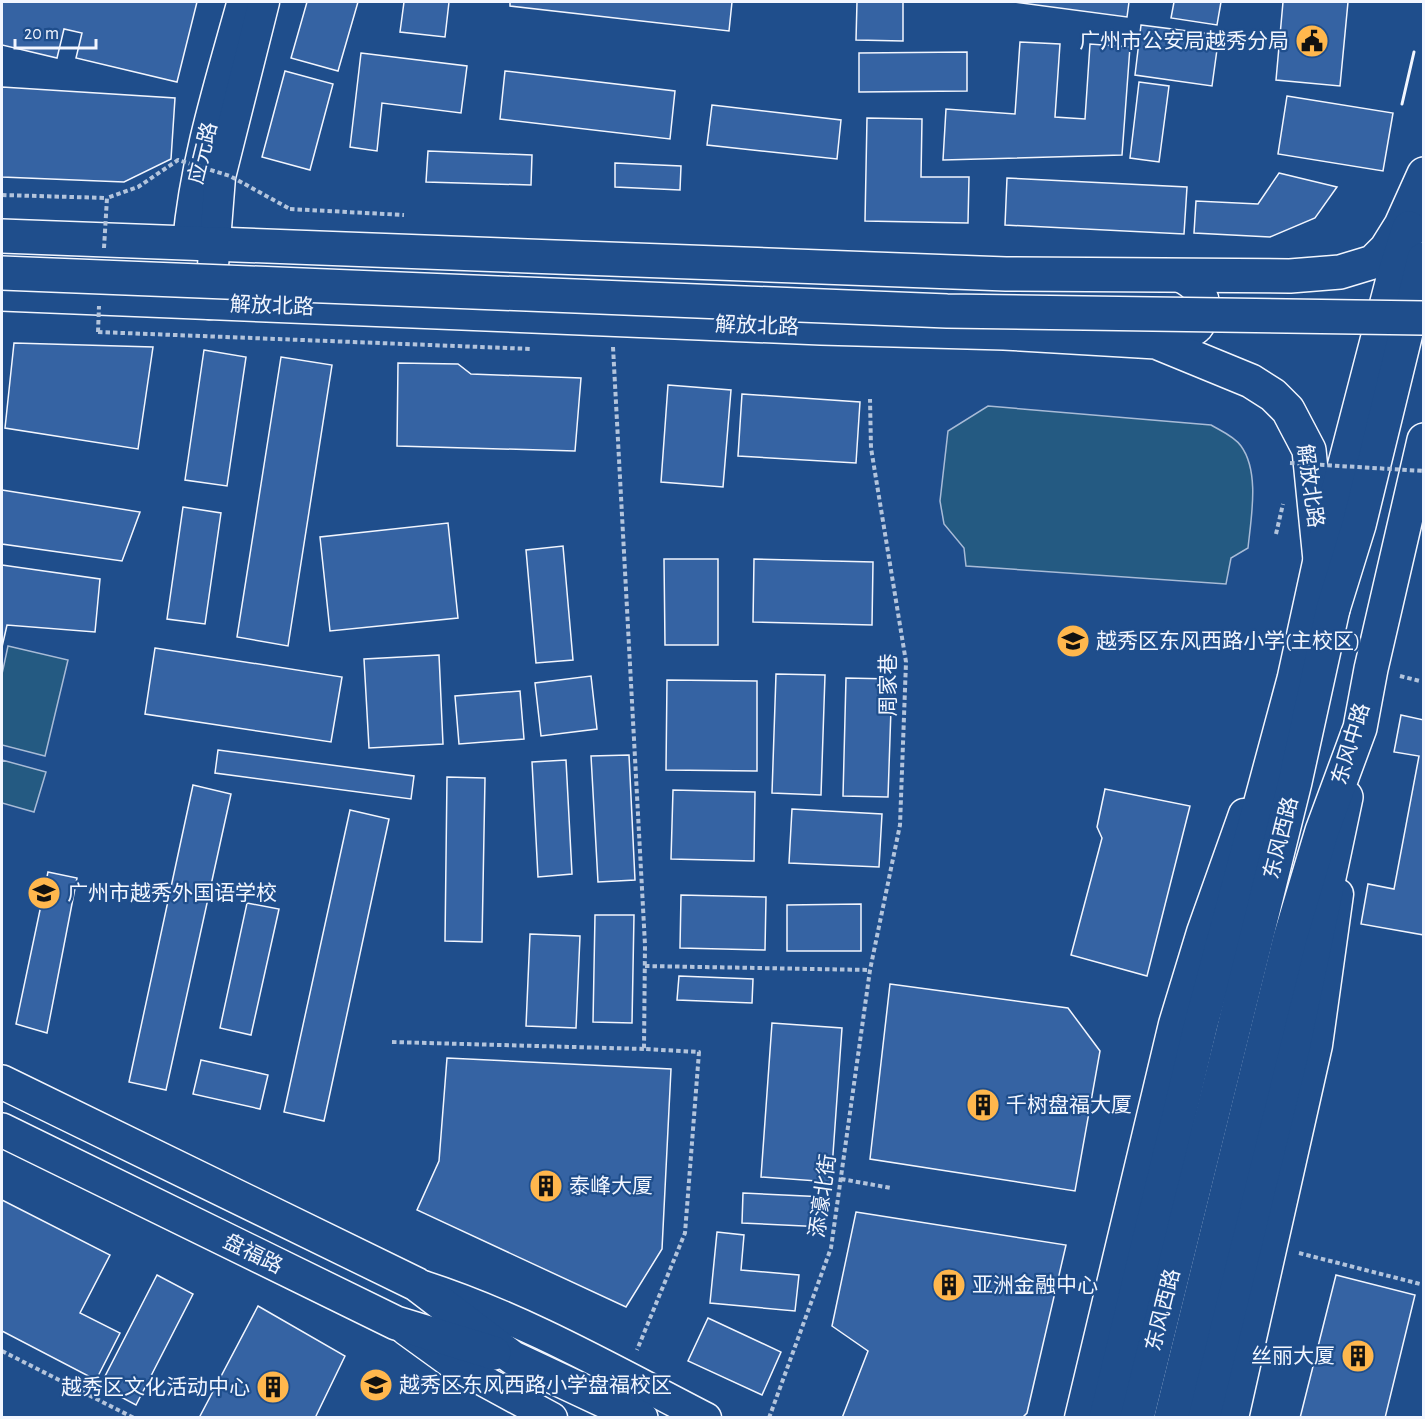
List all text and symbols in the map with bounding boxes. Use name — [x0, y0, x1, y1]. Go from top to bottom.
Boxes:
scale bar — [15, 12, 96, 50]
public building icon: 广州市公安局越秀分局 — [1294, 23, 1330, 59]
text: 20 m — [24, 25, 59, 43]
place label: 广州市公安局越秀分局 — [1079, 30, 1289, 52]
street label: 应元路 — [184, 120, 221, 186]
street label: 解放北路 — [230, 293, 314, 318]
street label: 解放北路 — [715, 313, 799, 338]
street label: 解放北路 — [1294, 443, 1327, 529]
school or university icon: 越秀区东风西路小学(主校区) — [1055, 623, 1091, 659]
place label: 越秀区东风西路小学(主校区) — [1096, 630, 1360, 652]
street label: 周家巷 — [877, 654, 899, 717]
street label: 东风中路 — [1328, 700, 1373, 787]
street label: 东风西路 — [1260, 794, 1301, 881]
school or university icon: 广州市越秀外国语学校 — [26, 875, 62, 911]
place label: 广州市越秀外国语学校 — [67, 882, 277, 904]
building icon: 千树盘福大厦 — [965, 1087, 1001, 1123]
place label: 千树盘福大厦 — [1006, 1094, 1132, 1116]
street label: 添濠北街 — [806, 1153, 839, 1239]
building icon: 泰峰大厦 — [528, 1168, 564, 1204]
place label: 泰峰大厦 — [569, 1175, 653, 1197]
street label: 盘福路 — [220, 1230, 286, 1277]
street label: 东风西路 — [1142, 1266, 1183, 1353]
building icon: 亚洲金融中心 — [931, 1267, 967, 1303]
place label: 亚洲金融中心 — [972, 1274, 1098, 1296]
building icon: 丝丽大厦 — [1340, 1338, 1376, 1374]
place label: 丝丽大厦 — [1251, 1345, 1335, 1367]
school or university icon: 越秀区东风西路小学盘福校区 — [358, 1367, 394, 1403]
building icon: 越秀区文化活动中心 — [255, 1369, 291, 1405]
place label: 越秀区东风西路小学盘福校区 — [399, 1374, 672, 1396]
place label: 越秀区文化活动中心 — [61, 1376, 250, 1398]

